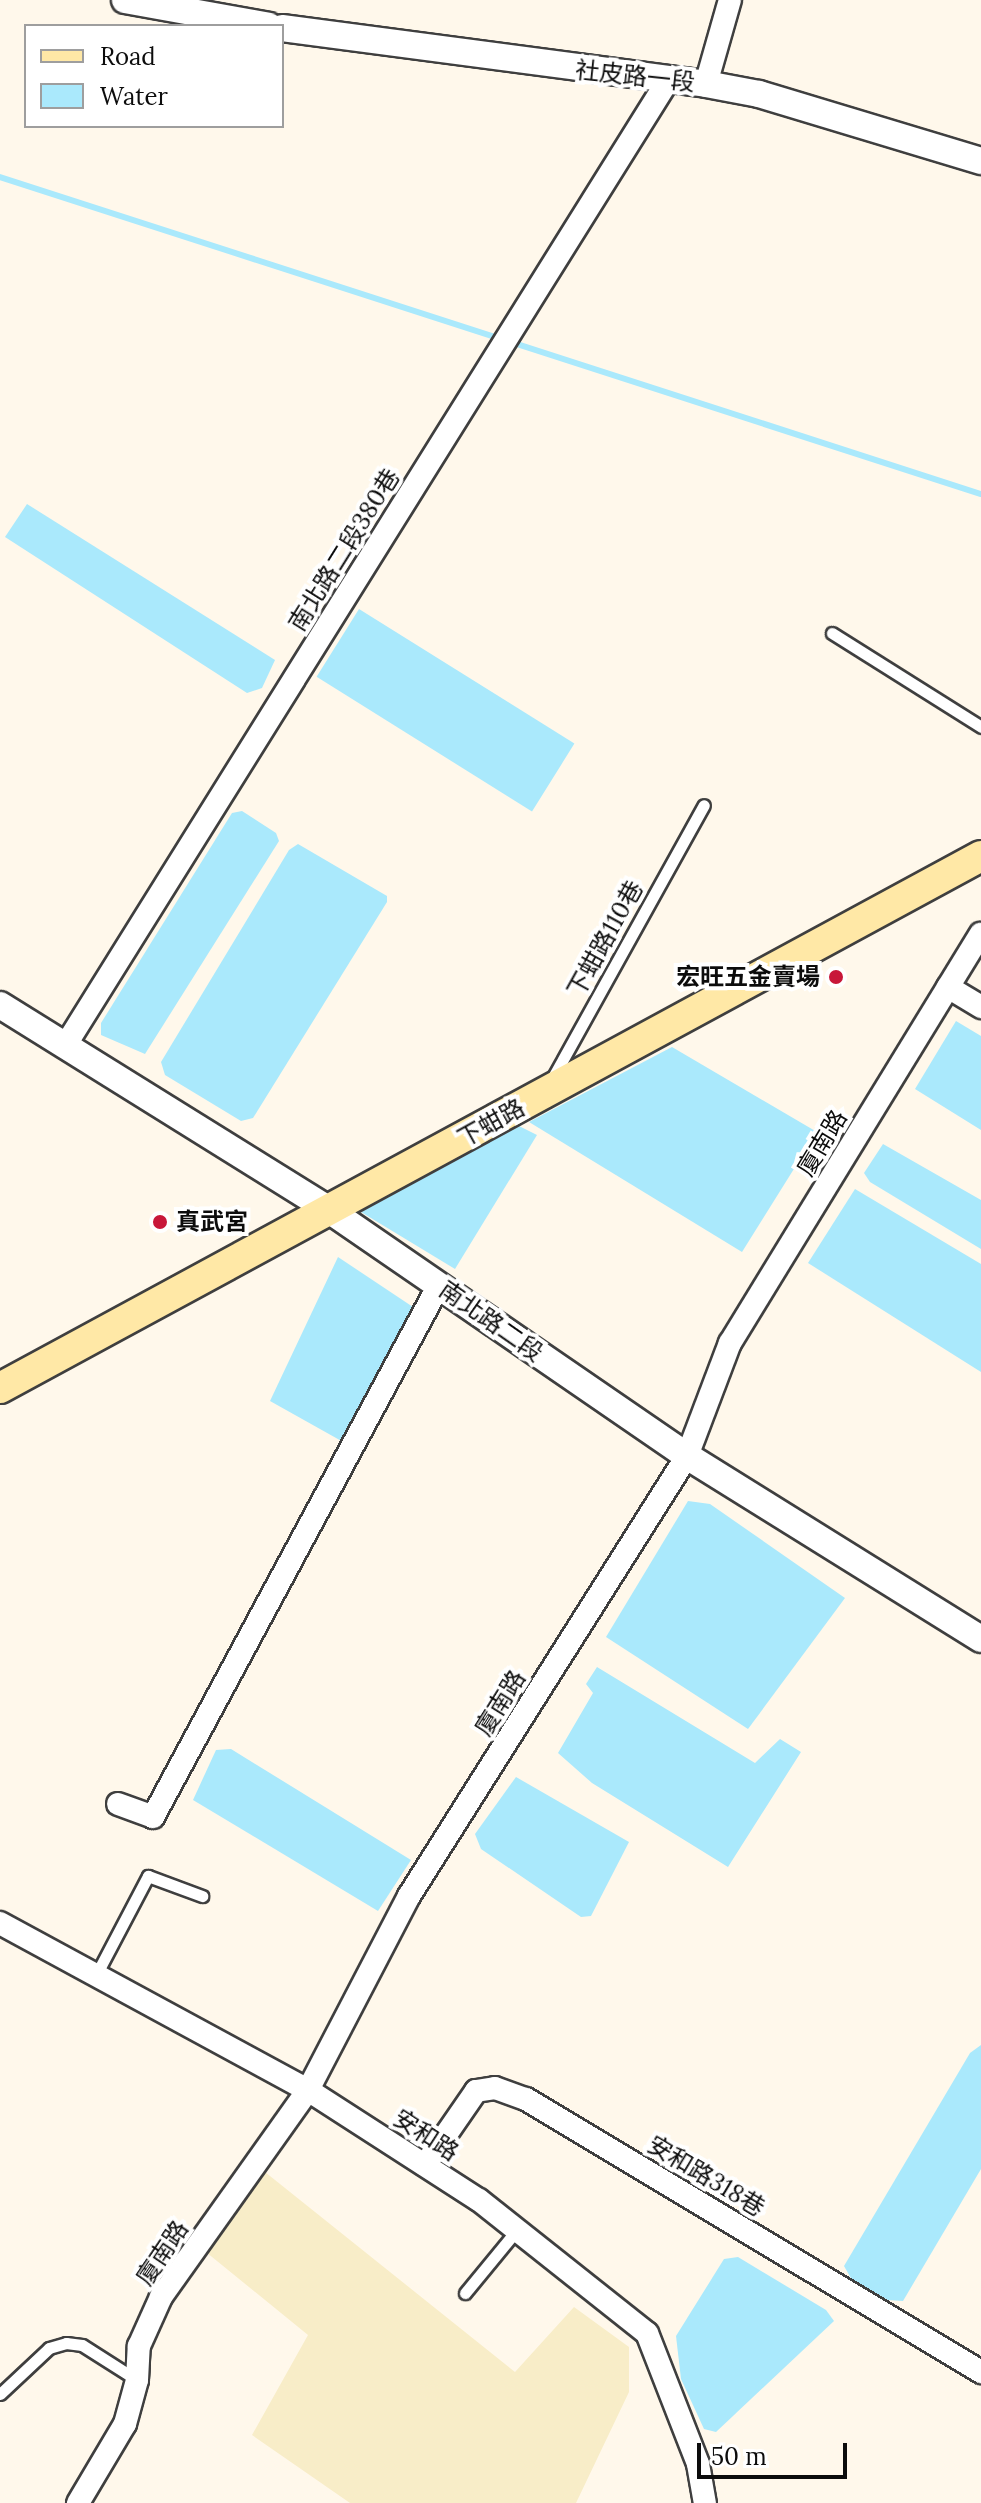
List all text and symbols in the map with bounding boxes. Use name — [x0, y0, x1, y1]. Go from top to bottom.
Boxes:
legend — [24, 24, 284, 128]
text: Road — [100, 41, 156, 72]
street label: 社皮路一段 — [574, 55, 696, 97]
text: Water — [100, 81, 168, 112]
street label: 南北路二段380巷 — [283, 464, 405, 636]
street label: 下蚶路110巷 — [561, 876, 649, 1002]
place label: 宏旺五金賣場 — [676, 963, 820, 991]
marker: 宏旺五金賣場 — [827, 968, 845, 986]
street label: 下蚶路 — [453, 1093, 529, 1153]
street label: 廈南路 — [791, 1105, 853, 1181]
place label: 真武宮 — [176, 1208, 248, 1236]
marker: 真武宮 — [151, 1213, 169, 1231]
street label: 南北路二段 — [434, 1275, 548, 1367]
street label: 廈南路 — [469, 1665, 531, 1741]
street label: 安和路 — [388, 2103, 464, 2167]
street label: 安和路318巷 — [642, 2130, 770, 2222]
street label: 廈南路 — [130, 2215, 194, 2291]
scale bar — [701, 2427, 851, 2477]
text: 50 m — [711, 2441, 767, 2472]

